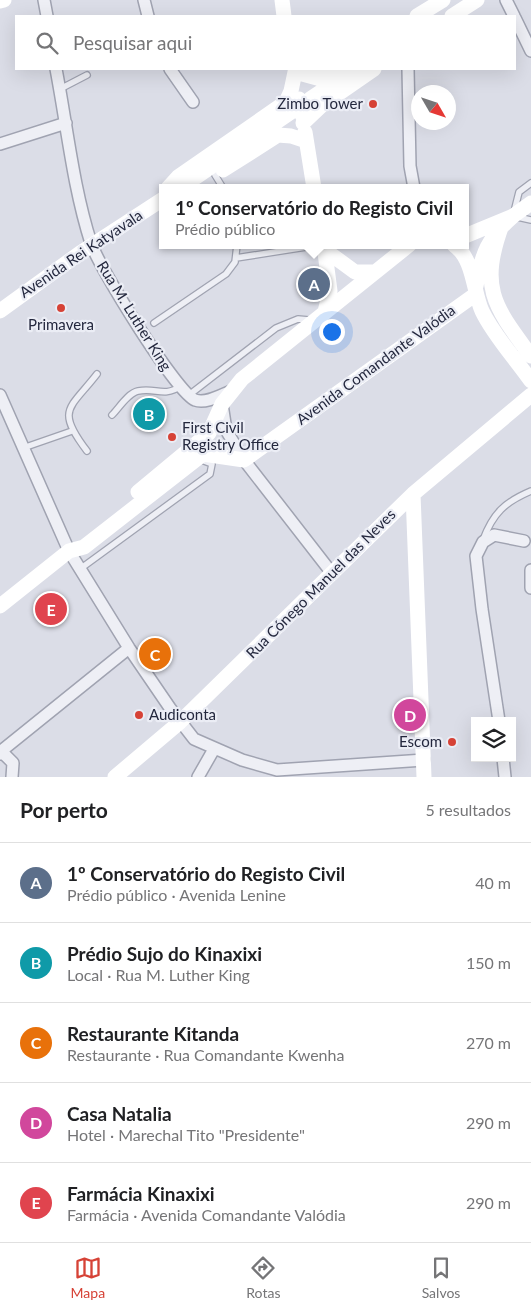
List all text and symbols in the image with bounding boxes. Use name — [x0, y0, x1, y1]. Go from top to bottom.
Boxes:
search box — [15, 15, 516, 70]
icon: search — [33, 29, 61, 57]
text: Pesquisar aqui — [73, 31, 192, 54]
north arrow — [411, 85, 456, 130]
place label: Zimbo Tower — [277, 94, 364, 112]
marker: Zimbo Tower — [367, 98, 379, 110]
popup — [159, 184, 469, 249]
text: 1º Conservatório do Registo Civil — [175, 196, 453, 219]
street label: Avenida Rei Katyavala — [16, 205, 145, 301]
text: Prédio público — [175, 219, 275, 238]
street label: Rua M. Luther King — [94, 257, 176, 374]
pin: A — [298, 265, 330, 303]
street label: Avenida Comandante Valódia — [292, 301, 458, 428]
marker: Primavera — [55, 302, 67, 314]
place label: Primavera — [28, 315, 94, 333]
your location — [319, 319, 345, 345]
pin: B — [133, 395, 165, 433]
place label: First Civil Registry Office — [182, 418, 279, 453]
marker: First Civil Registry Office — [166, 431, 178, 443]
street label: Rua Cónego Manuel das Neves — [242, 505, 399, 662]
pin: E — [35, 590, 67, 628]
pin: C — [139, 635, 171, 673]
pin: D — [394, 696, 426, 734]
place label: Audiconta — [149, 705, 216, 723]
marker: Audiconta — [133, 709, 145, 721]
map controls — [471, 717, 516, 762]
button: layers — [471, 717, 516, 762]
place label: Escom — [399, 732, 442, 750]
marker: Escom — [446, 736, 458, 748]
text: Por perto — [20, 797, 108, 822]
text: 5 resultados — [425, 800, 511, 819]
text: 1º Conservatório do Registo Civil — [67, 862, 345, 885]
text: A — [30, 873, 42, 892]
text: 40 m — [475, 873, 511, 892]
text: Prédio público · Avenida Lenine — [67, 885, 286, 904]
text: Prédio Sujo do Kinaxixi — [67, 942, 262, 965]
text: B — [31, 953, 41, 972]
text: 150 m — [466, 953, 511, 972]
text: Local · Rua M. Luther King — [67, 965, 250, 984]
text: Restaurante Kitanda — [67, 1022, 239, 1045]
text: C — [31, 1033, 41, 1052]
text: 270 m — [466, 1033, 511, 1052]
text: Restaurante · Rua Comandante Kwenha — [67, 1045, 344, 1064]
text: Casa Natalia — [67, 1102, 172, 1125]
text: D — [30, 1113, 42, 1132]
text: 290 m — [466, 1113, 511, 1132]
text: Hotel · Marechal Tito "Presidente" — [67, 1125, 305, 1144]
text: Farmácia Kinaxixi — [67, 1182, 215, 1205]
text: E — [31, 1193, 41, 1212]
text: 290 m — [466, 1193, 511, 1212]
text: Farmácia · Avenida Comandante Valódia — [67, 1205, 346, 1224]
tab: Mapa — [71, 1254, 105, 1301]
tab: Rotas — [246, 1254, 280, 1301]
tab: Salvos — [422, 1254, 460, 1301]

